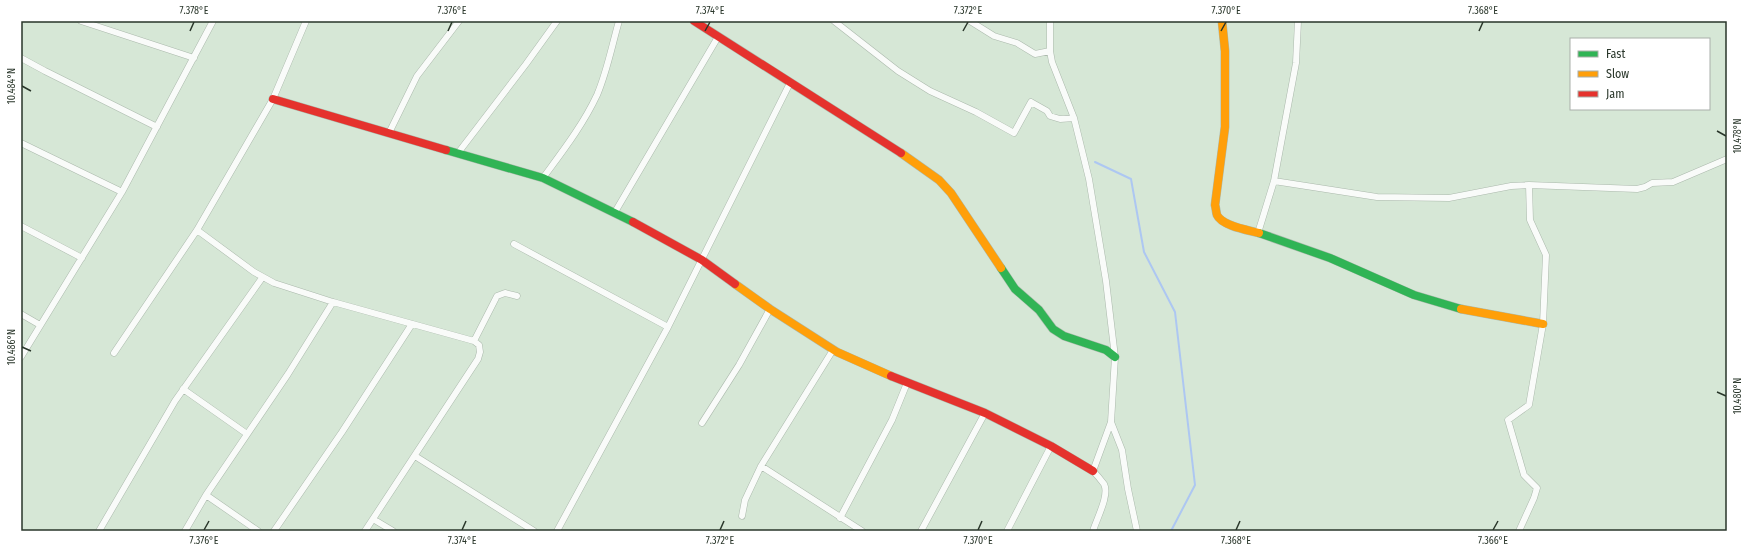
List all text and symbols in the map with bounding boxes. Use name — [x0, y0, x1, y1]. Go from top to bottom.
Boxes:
text: 7.378°E — [180, 5, 209, 17]
text: 7.376°E — [438, 5, 467, 17]
text: 7.374°E — [696, 5, 725, 17]
text: 7.372°E — [954, 5, 983, 17]
text: 7.370°E — [1211, 5, 1241, 17]
text: 7.368°E — [1468, 5, 1498, 17]
legend — [1570, 38, 1710, 110]
text: Fast — [1606, 47, 1625, 61]
text: Slow — [1606, 67, 1629, 81]
text: 10.484°N — [6, 68, 18, 104]
text: Jam — [1606, 87, 1624, 101]
text: 10.478°N — [1732, 118, 1744, 154]
text: 10.486°N — [6, 329, 18, 365]
text: 10.480°N — [1732, 378, 1744, 414]
text: 7.376°E — [190, 535, 219, 547]
text: 7.374°E — [448, 535, 477, 547]
text: 7.372°E — [706, 535, 735, 547]
text: 7.370°E — [963, 535, 993, 547]
text: 7.368°E — [1221, 535, 1251, 547]
text: 7.366°E — [1478, 535, 1508, 547]

